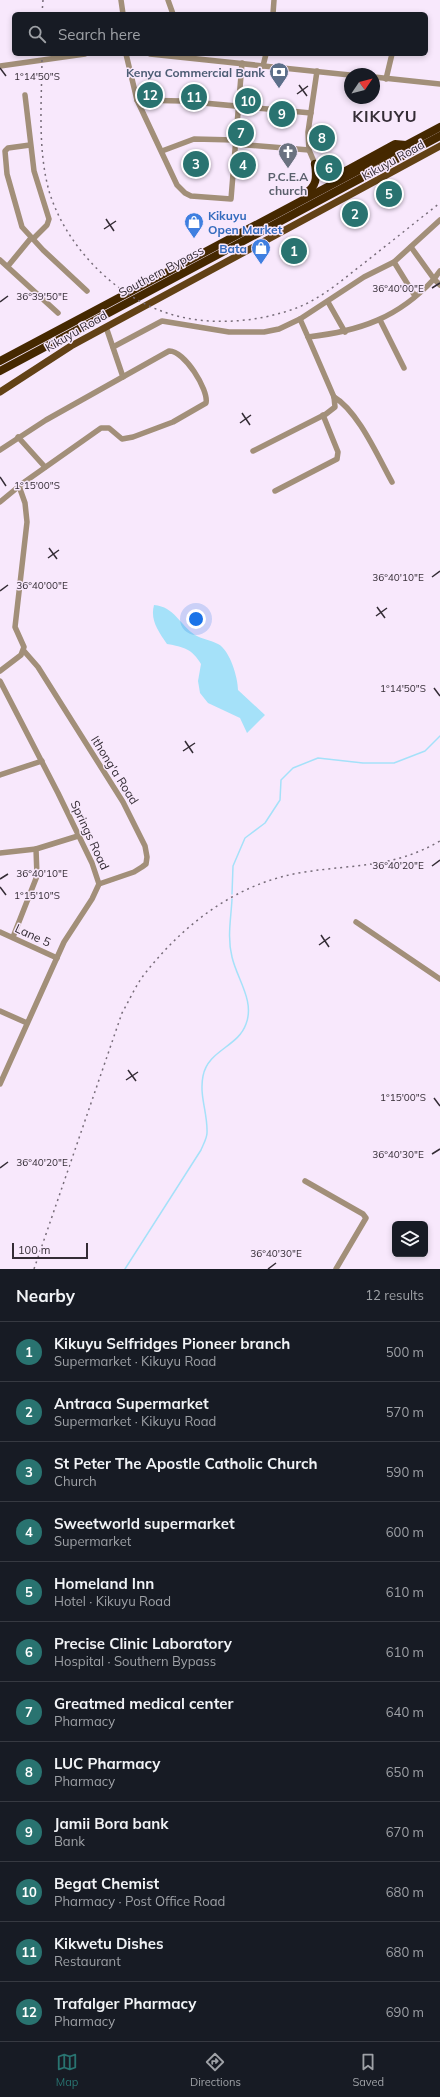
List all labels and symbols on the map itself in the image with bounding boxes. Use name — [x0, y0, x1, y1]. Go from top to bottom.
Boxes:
bank icon: Kenya Commercial Bank — [268, 61, 290, 89]
place label: Kenya Commercial Bank — [126, 65, 265, 80]
north arrow — [344, 68, 380, 104]
text: 1°14'50"S — [14, 70, 60, 83]
pin: 12 — [137, 80, 163, 110]
pin: 11 — [181, 82, 207, 112]
pin: 10 — [235, 86, 261, 116]
pin: 9 — [269, 99, 295, 129]
district label: KIKUYU — [352, 106, 418, 126]
pin: 7 — [228, 118, 254, 148]
pin: 8 — [309, 123, 335, 153]
street label: Kikuyu Road — [359, 137, 427, 183]
church icon: P.C.E.A church — [277, 141, 299, 169]
pin: 3 — [183, 149, 209, 179]
pin: 4 — [230, 150, 256, 180]
pin: 6 — [316, 153, 342, 183]
place label: P.C.E.A church — [268, 169, 308, 198]
pin: 5 — [376, 179, 402, 209]
pin: 2 — [342, 199, 368, 229]
place label: Kikuyu Open Market — [208, 208, 283, 237]
shop icon: Kikuyu Open Market — [183, 211, 205, 239]
pin: 1 — [281, 236, 307, 266]
shop icon: Bata — [250, 237, 272, 265]
place label: Bata — [219, 241, 247, 256]
street label: Southern Bypass — [116, 242, 206, 300]
text: 36°40'00"E — [372, 282, 424, 295]
text: 36°39'50"E — [16, 290, 68, 303]
street label: Kikuyu Road — [42, 307, 110, 355]
text: 1°15'00"S — [14, 479, 60, 492]
text: 36°40'10"E — [372, 571, 424, 584]
text: 36°40'00"E — [16, 579, 68, 592]
your location — [186, 609, 206, 629]
text: 1°14'50"S — [380, 682, 426, 695]
street label: Ithong'a Road — [88, 733, 142, 807]
street label: Springs Road — [67, 798, 113, 872]
text: 36°40'20"E — [372, 859, 424, 872]
text: 36°40'10"E — [16, 867, 68, 880]
text: 1°15'10"S — [14, 889, 60, 902]
street label: Lane 5 — [13, 920, 53, 950]
text: 1°15'00"S — [380, 1091, 426, 1104]
text: 36°40'30"E — [372, 1148, 424, 1161]
text: 36°40'20"E — [16, 1156, 68, 1169]
scale bar — [12, 1241, 88, 1260]
text: 36°40'30"E — [250, 1247, 302, 1260]

